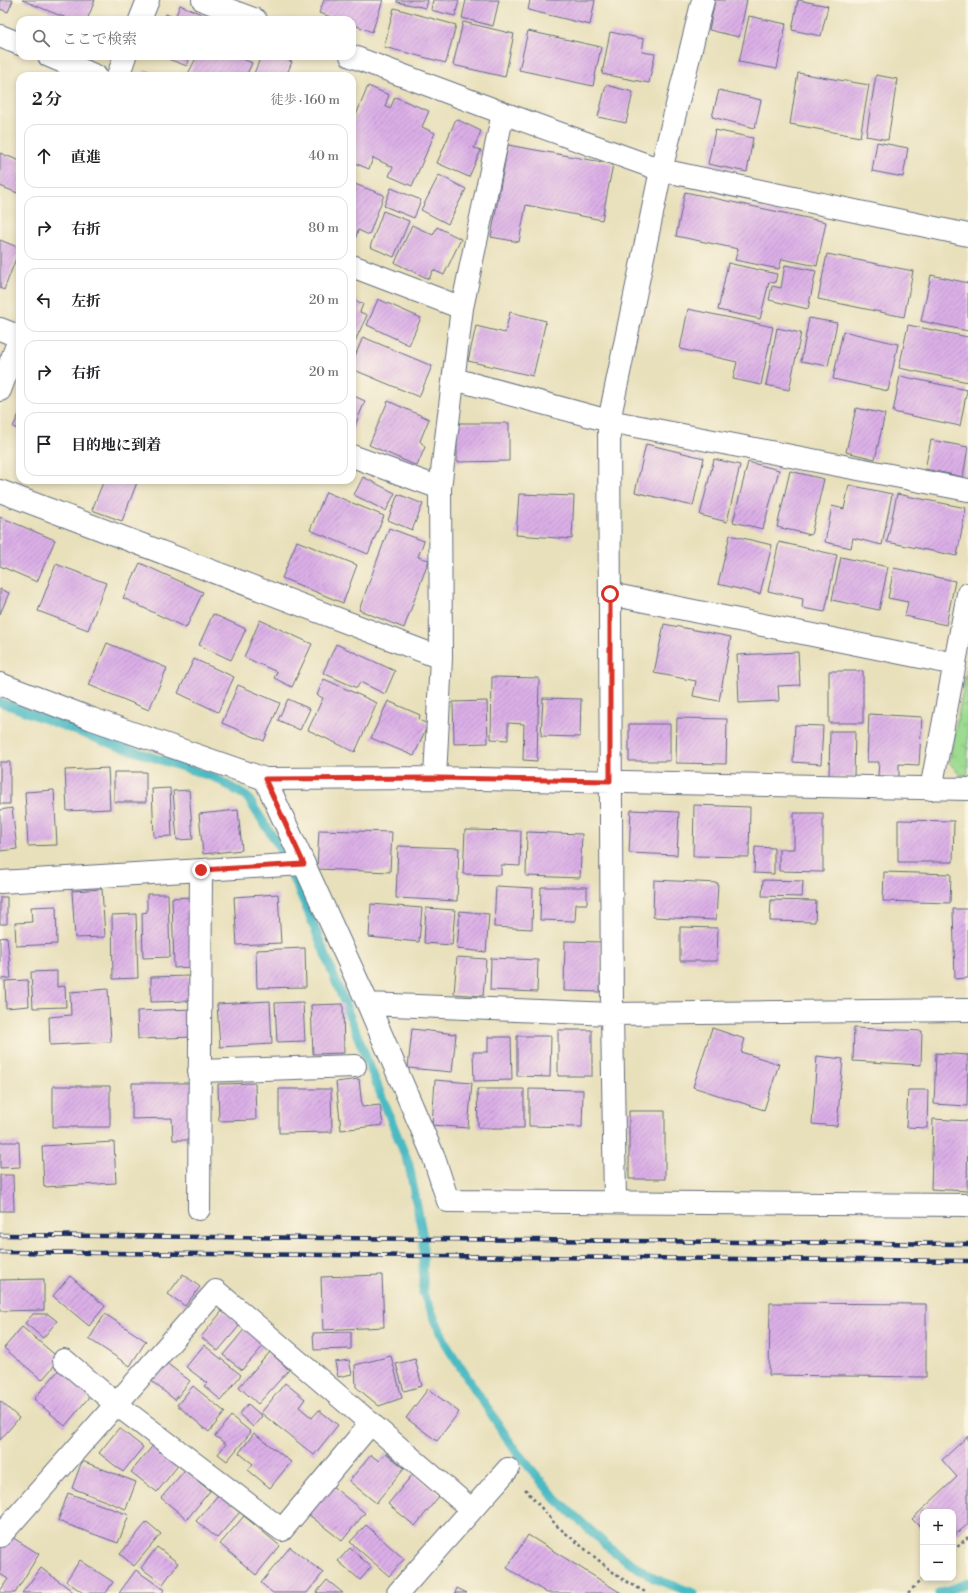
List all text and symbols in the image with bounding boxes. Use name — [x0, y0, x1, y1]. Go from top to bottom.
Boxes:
search box — [16, 16, 356, 60]
icon: search — [30, 27, 52, 49]
text: ここで検索 — [62, 30, 137, 49]
text: 2 分 — [32, 89, 62, 111]
text: 徒歩 · 160 m — [271, 92, 340, 108]
icon: ahead — [33, 145, 55, 167]
text: 直進 — [71, 148, 101, 167]
text: 40 m — [309, 148, 339, 164]
icon: right — [33, 217, 55, 239]
text: 右折 — [71, 220, 101, 239]
text: 80 m — [308, 220, 339, 236]
icon: left — [33, 289, 55, 311]
text: 左折 — [71, 292, 101, 311]
text: 20 m — [309, 292, 339, 308]
icon: right — [33, 361, 55, 383]
text: 右折 — [71, 364, 101, 383]
text: 20 m — [309, 364, 339, 380]
icon: arrive — [33, 433, 55, 455]
text: 目的地に到着 — [71, 436, 161, 455]
route start — [601, 585, 619, 603]
route end — [192, 861, 210, 879]
map controls — [920, 1509, 956, 1581]
button: + — [920, 1509, 956, 1545]
button: − — [920, 1545, 956, 1581]

